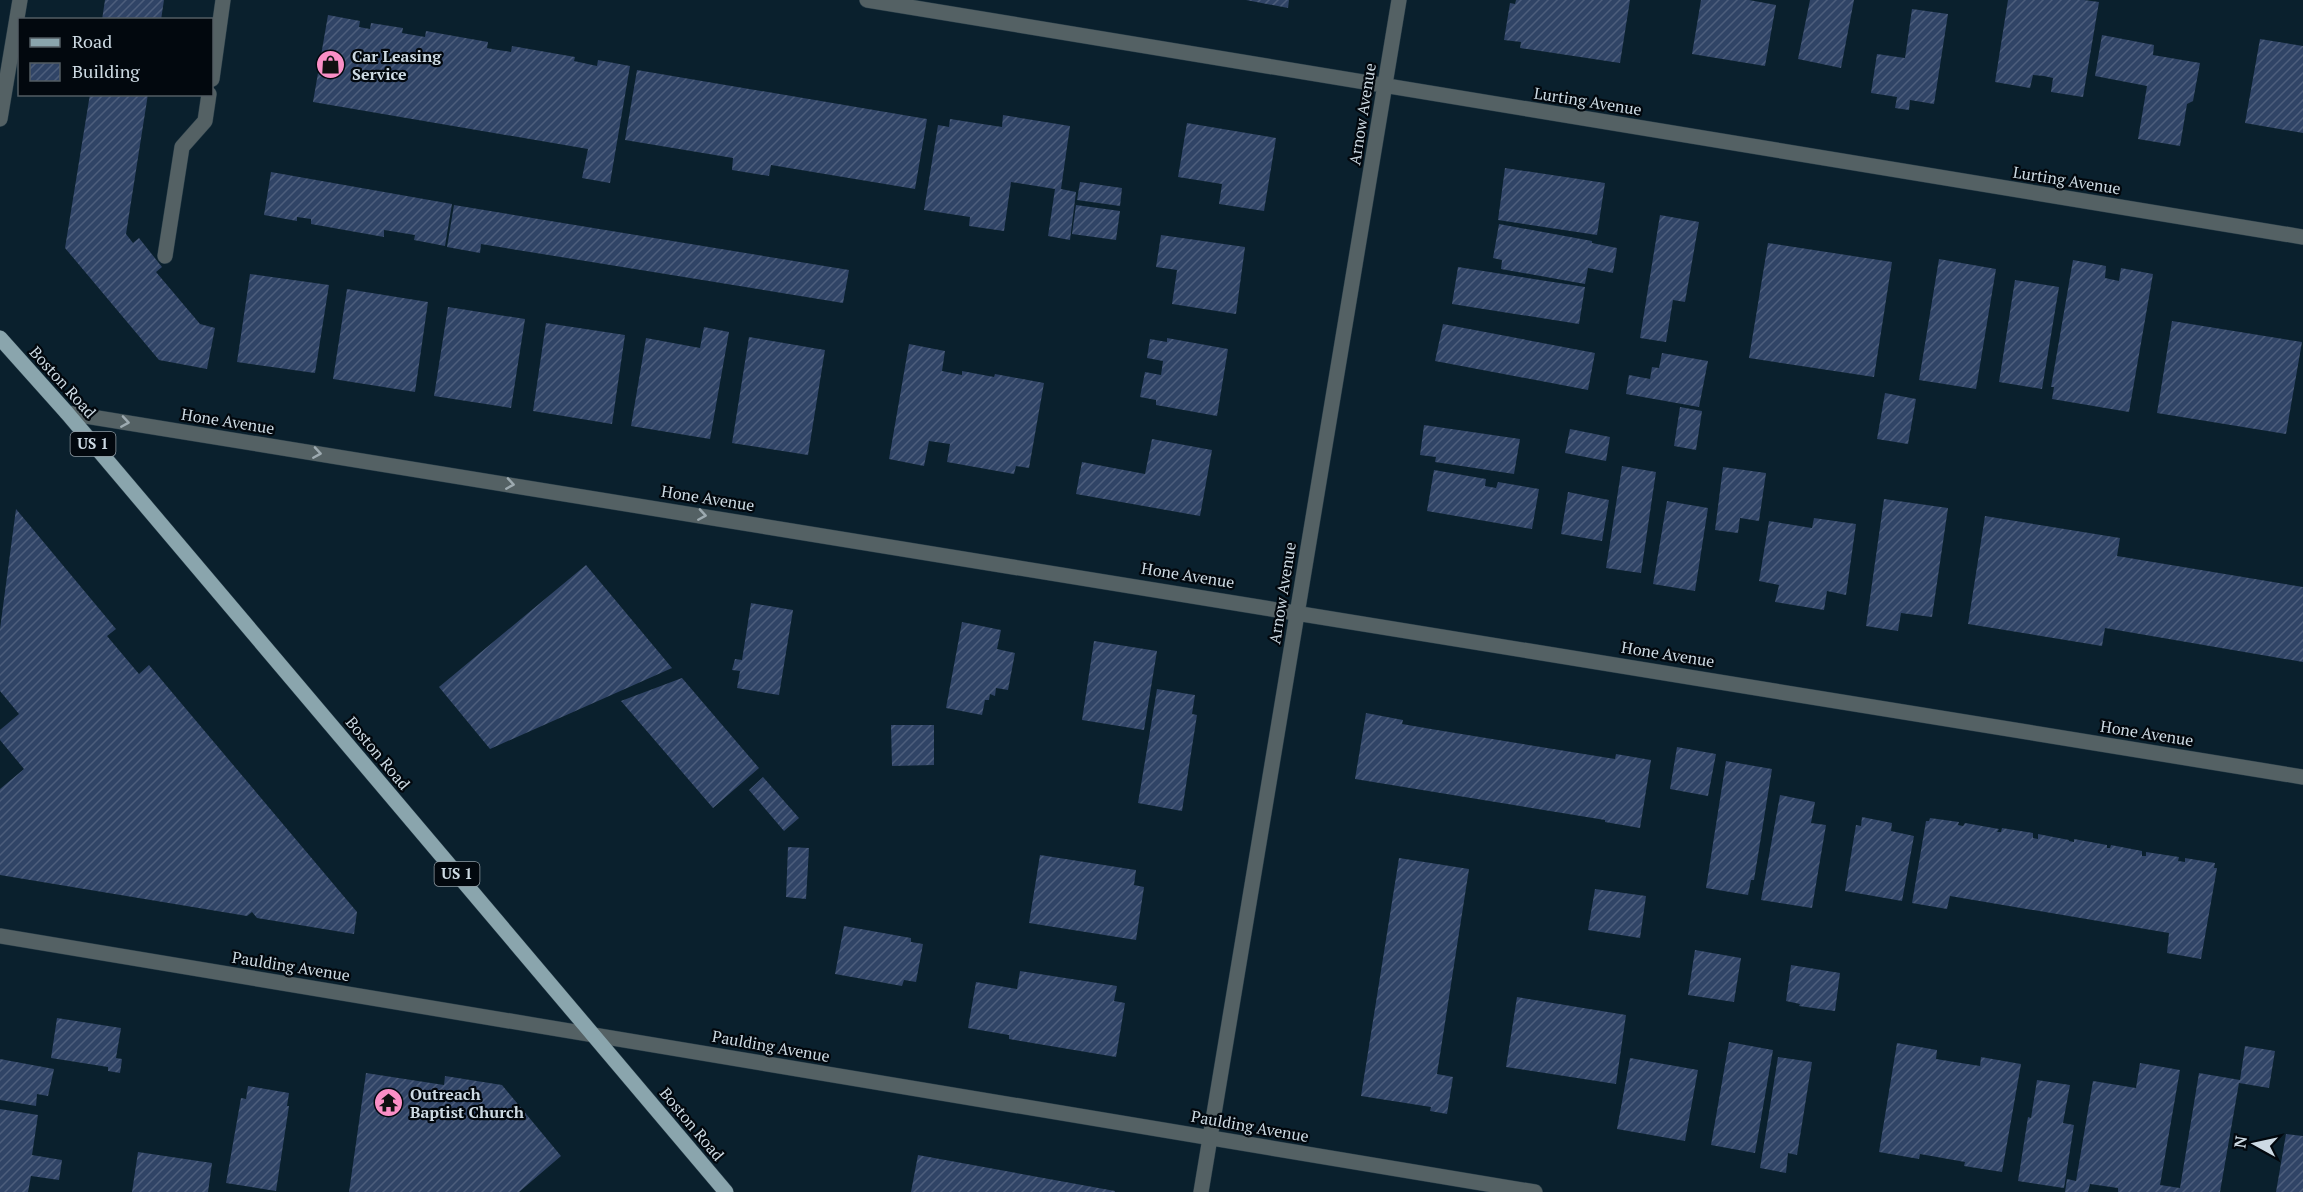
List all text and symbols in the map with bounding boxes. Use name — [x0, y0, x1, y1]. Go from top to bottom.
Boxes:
legend — [18, 18, 213, 96]
text: Road — [72, 29, 112, 53]
place label: Car Leasing Service — [352, 45, 442, 85]
shop icon: Car Leasing Service — [315, 49, 347, 81]
text: Building — [72, 59, 140, 83]
street label: Arnow Avenue — [1343, 61, 1381, 167]
street label: Lurting Avenue — [1533, 82, 1643, 120]
street label: Lurting Avenue — [2012, 161, 2122, 199]
street label: Boston Road — [25, 341, 101, 423]
street label: Hone Avenue — [180, 403, 276, 439]
one-way arrow — [119, 415, 129, 428]
road number: US 1 — [70, 432, 116, 456]
one-way arrow — [312, 446, 322, 459]
one-way arrow — [504, 477, 514, 490]
street label: Hone Avenue — [660, 480, 756, 516]
one-way arrow — [697, 508, 707, 521]
street label: Arnow Avenue — [1263, 540, 1301, 646]
street label: Hone Avenue — [1140, 557, 1236, 593]
street label: Hone Avenue — [1620, 636, 1716, 672]
street label: Boston Road — [341, 712, 415, 794]
street label: Hone Avenue — [2099, 715, 2195, 751]
road number: US 1 — [434, 862, 480, 886]
street label: Paulding Avenue — [230, 946, 352, 986]
street label: Paulding Avenue — [710, 1025, 832, 1067]
place label: Outreach Baptist Church — [410, 1083, 525, 1123]
street label: Boston Road — [655, 1083, 729, 1165]
temple icon: Outreach Baptist Church — [373, 1087, 405, 1119]
street label: Paulding Avenue — [1189, 1105, 1311, 1147]
north arrow — [2225, 1114, 2285, 1174]
text: N — [2228, 1134, 2252, 1149]

